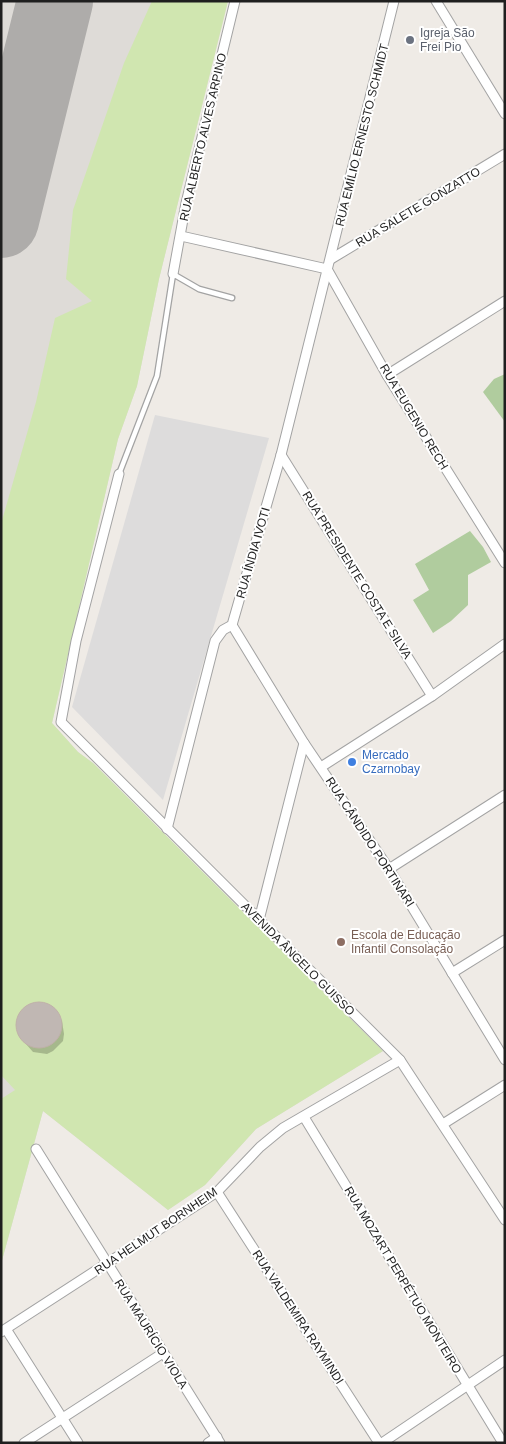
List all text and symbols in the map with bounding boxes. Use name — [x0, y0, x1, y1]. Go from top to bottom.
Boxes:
place label: Igreja São Frei Pio — [420, 26, 475, 54]
marker: Igreja São Frei Pio — [404, 34, 416, 46]
street label: RUA EMÍLIO ERNESTO SCHMIDT — [332, 41, 392, 228]
street label: RUA ALBERTO ALVES ARPINO — [177, 52, 229, 222]
street label: RUA SALETE GONZATTO — [353, 164, 483, 250]
street label: RUA EUGENIO RECH — [377, 362, 451, 472]
street label: RUA PRESIDENTE COSTA E SILVA — [299, 489, 415, 661]
street label: RUA ÍNDIA IVOTI — [232, 506, 273, 600]
place label: Mercado Czarnobay — [362, 748, 420, 776]
marker: Mercado Czarnobay — [346, 756, 358, 768]
street label: RUA CÂNDIDO PORTINARI — [323, 774, 418, 909]
street label: AVENIDA ÂNGELO GUISSO — [238, 899, 358, 1019]
place label: Escola de Educação Infantil Consolação — [351, 928, 461, 956]
marker: Escola de Educação Infantil Consolação — [335, 936, 347, 948]
street label: RUA MOZART PERPÉTUO MONTEIRO — [341, 1183, 465, 1376]
street label: RUA HELMUT BORNHEIM — [92, 1185, 220, 1277]
street label: RUA VALDEMIRA RAYMINDI — [249, 1247, 347, 1387]
street label: RUA MAURÍCIO VIOLA — [111, 1276, 191, 1391]

